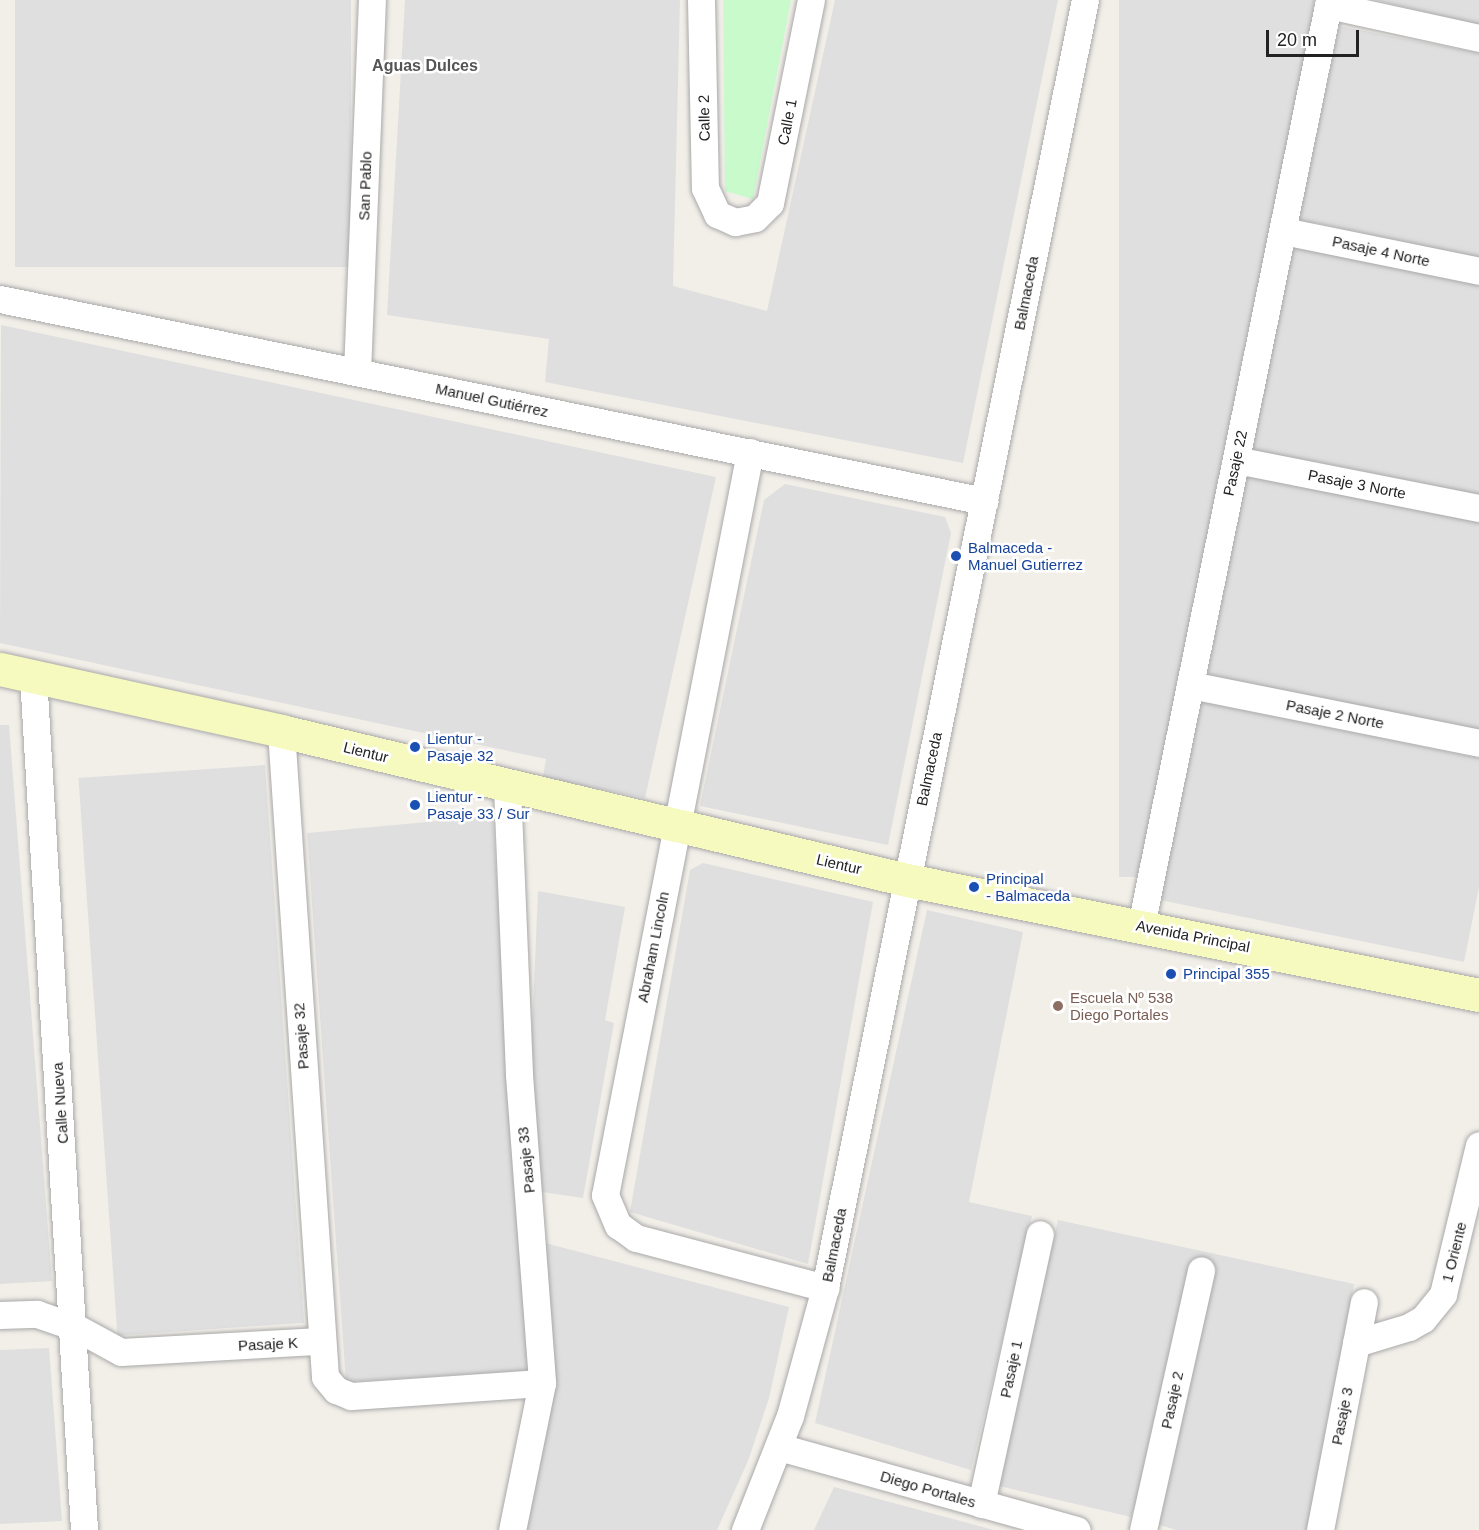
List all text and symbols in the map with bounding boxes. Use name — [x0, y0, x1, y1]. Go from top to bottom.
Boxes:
scale bar — [1269, 18, 1362, 56]
text: 20 m — [1277, 30, 1317, 50]
district label: Aguas Dulces — [372, 56, 478, 76]
street label: Calle 2 — [695, 95, 713, 141]
street label: Calle 1 — [774, 97, 800, 147]
street label: San Pablo — [355, 151, 375, 221]
street label: Pasaje 4 Norte — [1331, 232, 1431, 270]
street label: Balmaceda — [1010, 254, 1042, 332]
street label: Manuel Gutiérrez — [434, 379, 550, 421]
street label: Pasaje 22 — [1219, 428, 1251, 498]
street label: Pasaje 3 Norte — [1307, 466, 1407, 502]
place label: Balmaceda - Manuel Gutierrez — [968, 538, 1083, 573]
marker: Balmaceda - Manuel Gutierrez — [949, 549, 963, 563]
street label: Pasaje 2 Norte — [1285, 696, 1385, 732]
place label: Lientur - Pasaje 32 — [427, 729, 494, 764]
street label: Balmaceda — [912, 730, 946, 808]
street label: Lientur — [342, 738, 390, 766]
marker: Lientur - Pasaje 32 — [408, 740, 422, 754]
place label: Lientur - Pasaje 33 / Sur — [427, 787, 530, 822]
marker: Lientur - Pasaje 33 / Sur — [408, 798, 422, 812]
street label: Lientur — [815, 850, 863, 878]
place label: Principal - Balmaceda — [986, 869, 1070, 904]
marker: Principal - Balmaceda — [967, 880, 981, 894]
street label: Abraham Lincoln — [633, 890, 673, 1004]
street label: Avenida Principal — [1135, 916, 1251, 956]
place label: Principal 355 — [1183, 965, 1270, 983]
marker: Principal 355 — [1164, 967, 1178, 981]
place label: Escuela Nº 538 Diego Portales — [1070, 988, 1173, 1023]
marker: Escuela Nº 538 Diego Portales — [1051, 999, 1065, 1013]
street label: Pasaje 32 — [290, 1002, 312, 1070]
street label: Calle Nueva — [48, 1062, 72, 1144]
street label: Pasaje 33 — [514, 1126, 538, 1194]
street label: Balmaceda — [818, 1206, 850, 1284]
street label: 1 Oriente — [1438, 1220, 1470, 1284]
street label: Pasaje K — [238, 1333, 298, 1355]
street label: Pasaje 1 — [996, 1339, 1026, 1399]
street label: Pasaje 2 — [1157, 1370, 1187, 1430]
street label: Pasaje 3 — [1328, 1386, 1356, 1446]
street label: Diego Portales — [878, 1467, 978, 1511]

